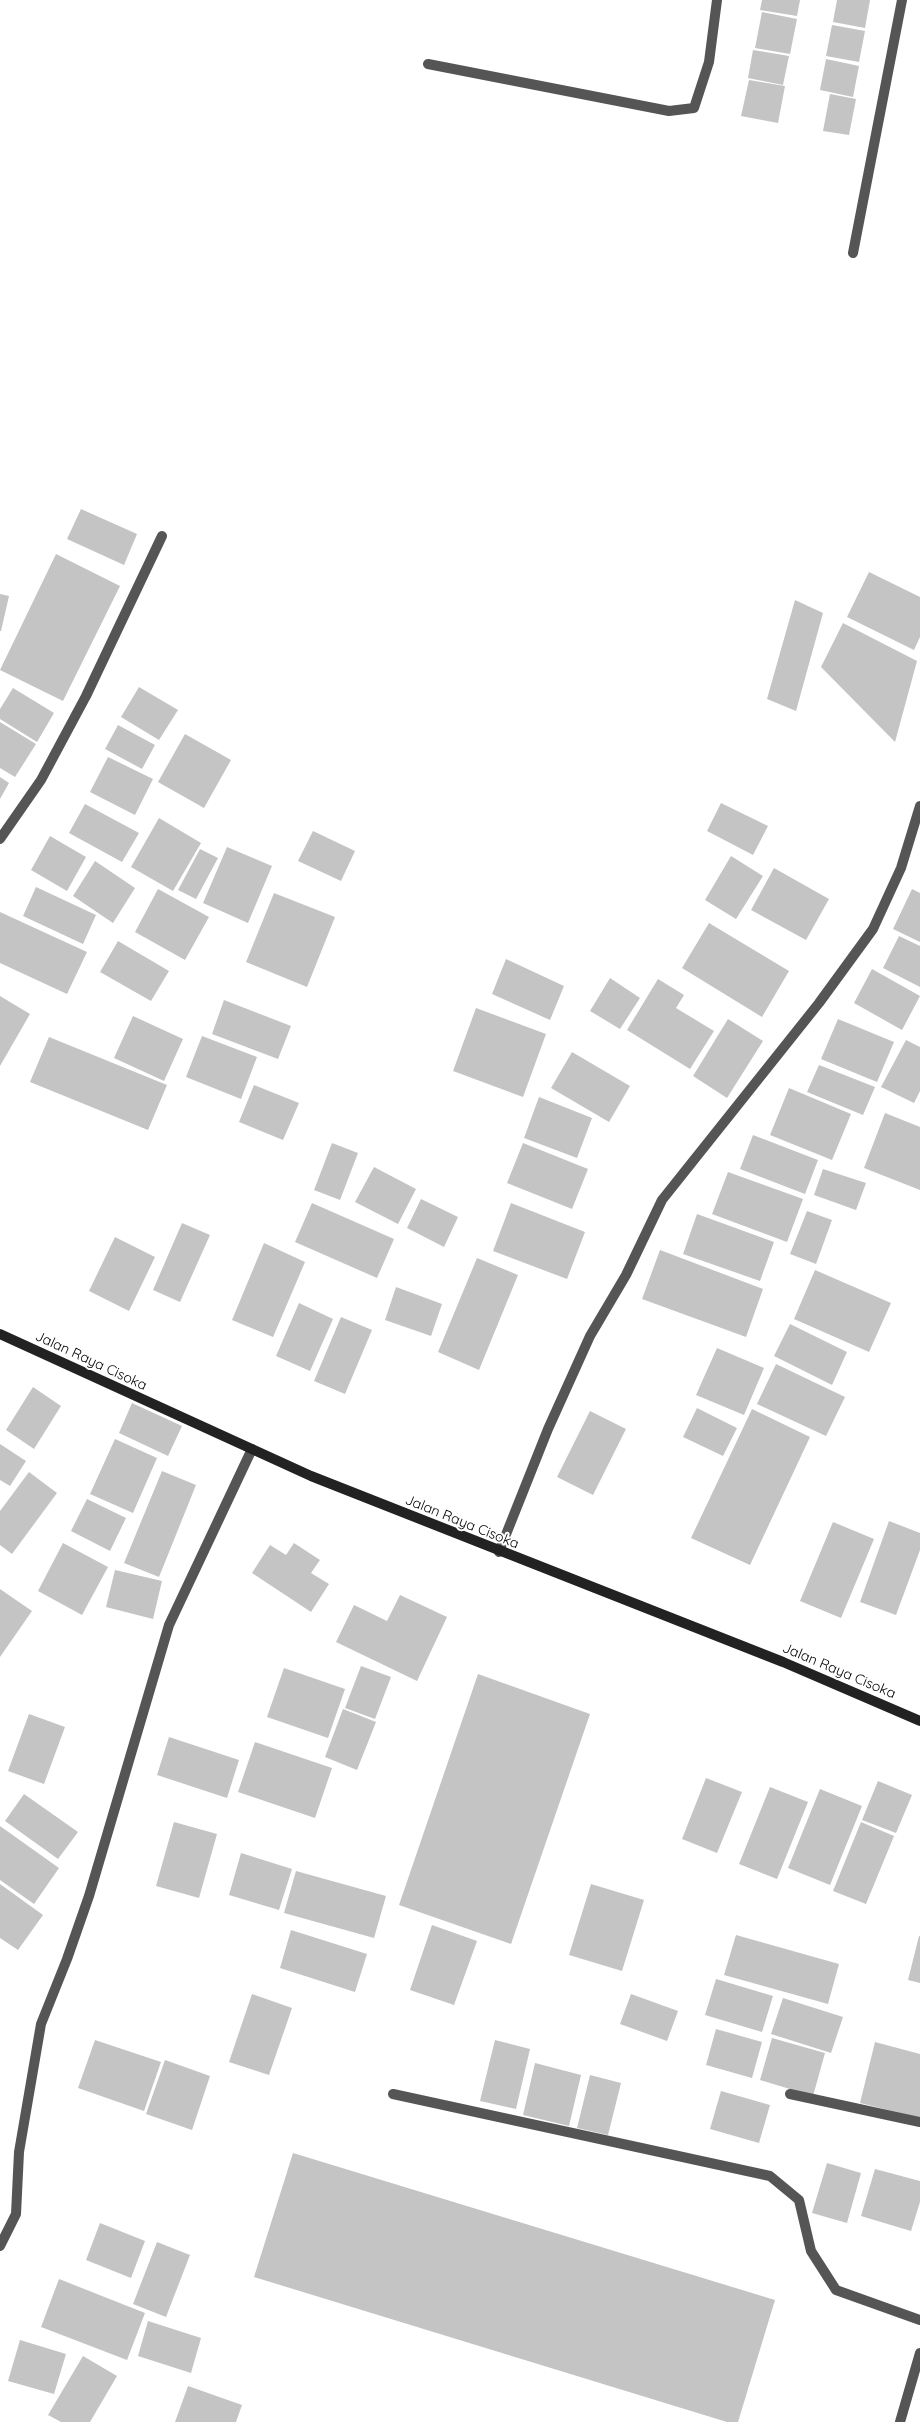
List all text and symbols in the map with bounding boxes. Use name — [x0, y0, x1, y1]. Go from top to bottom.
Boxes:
street label: Jalan Raya Cisoka — [32, 1328, 150, 1394]
street label: Jalan Raya Cisoka — [403, 1491, 521, 1553]
street label: Jalan Raya Cisoka — [780, 1640, 898, 1702]

